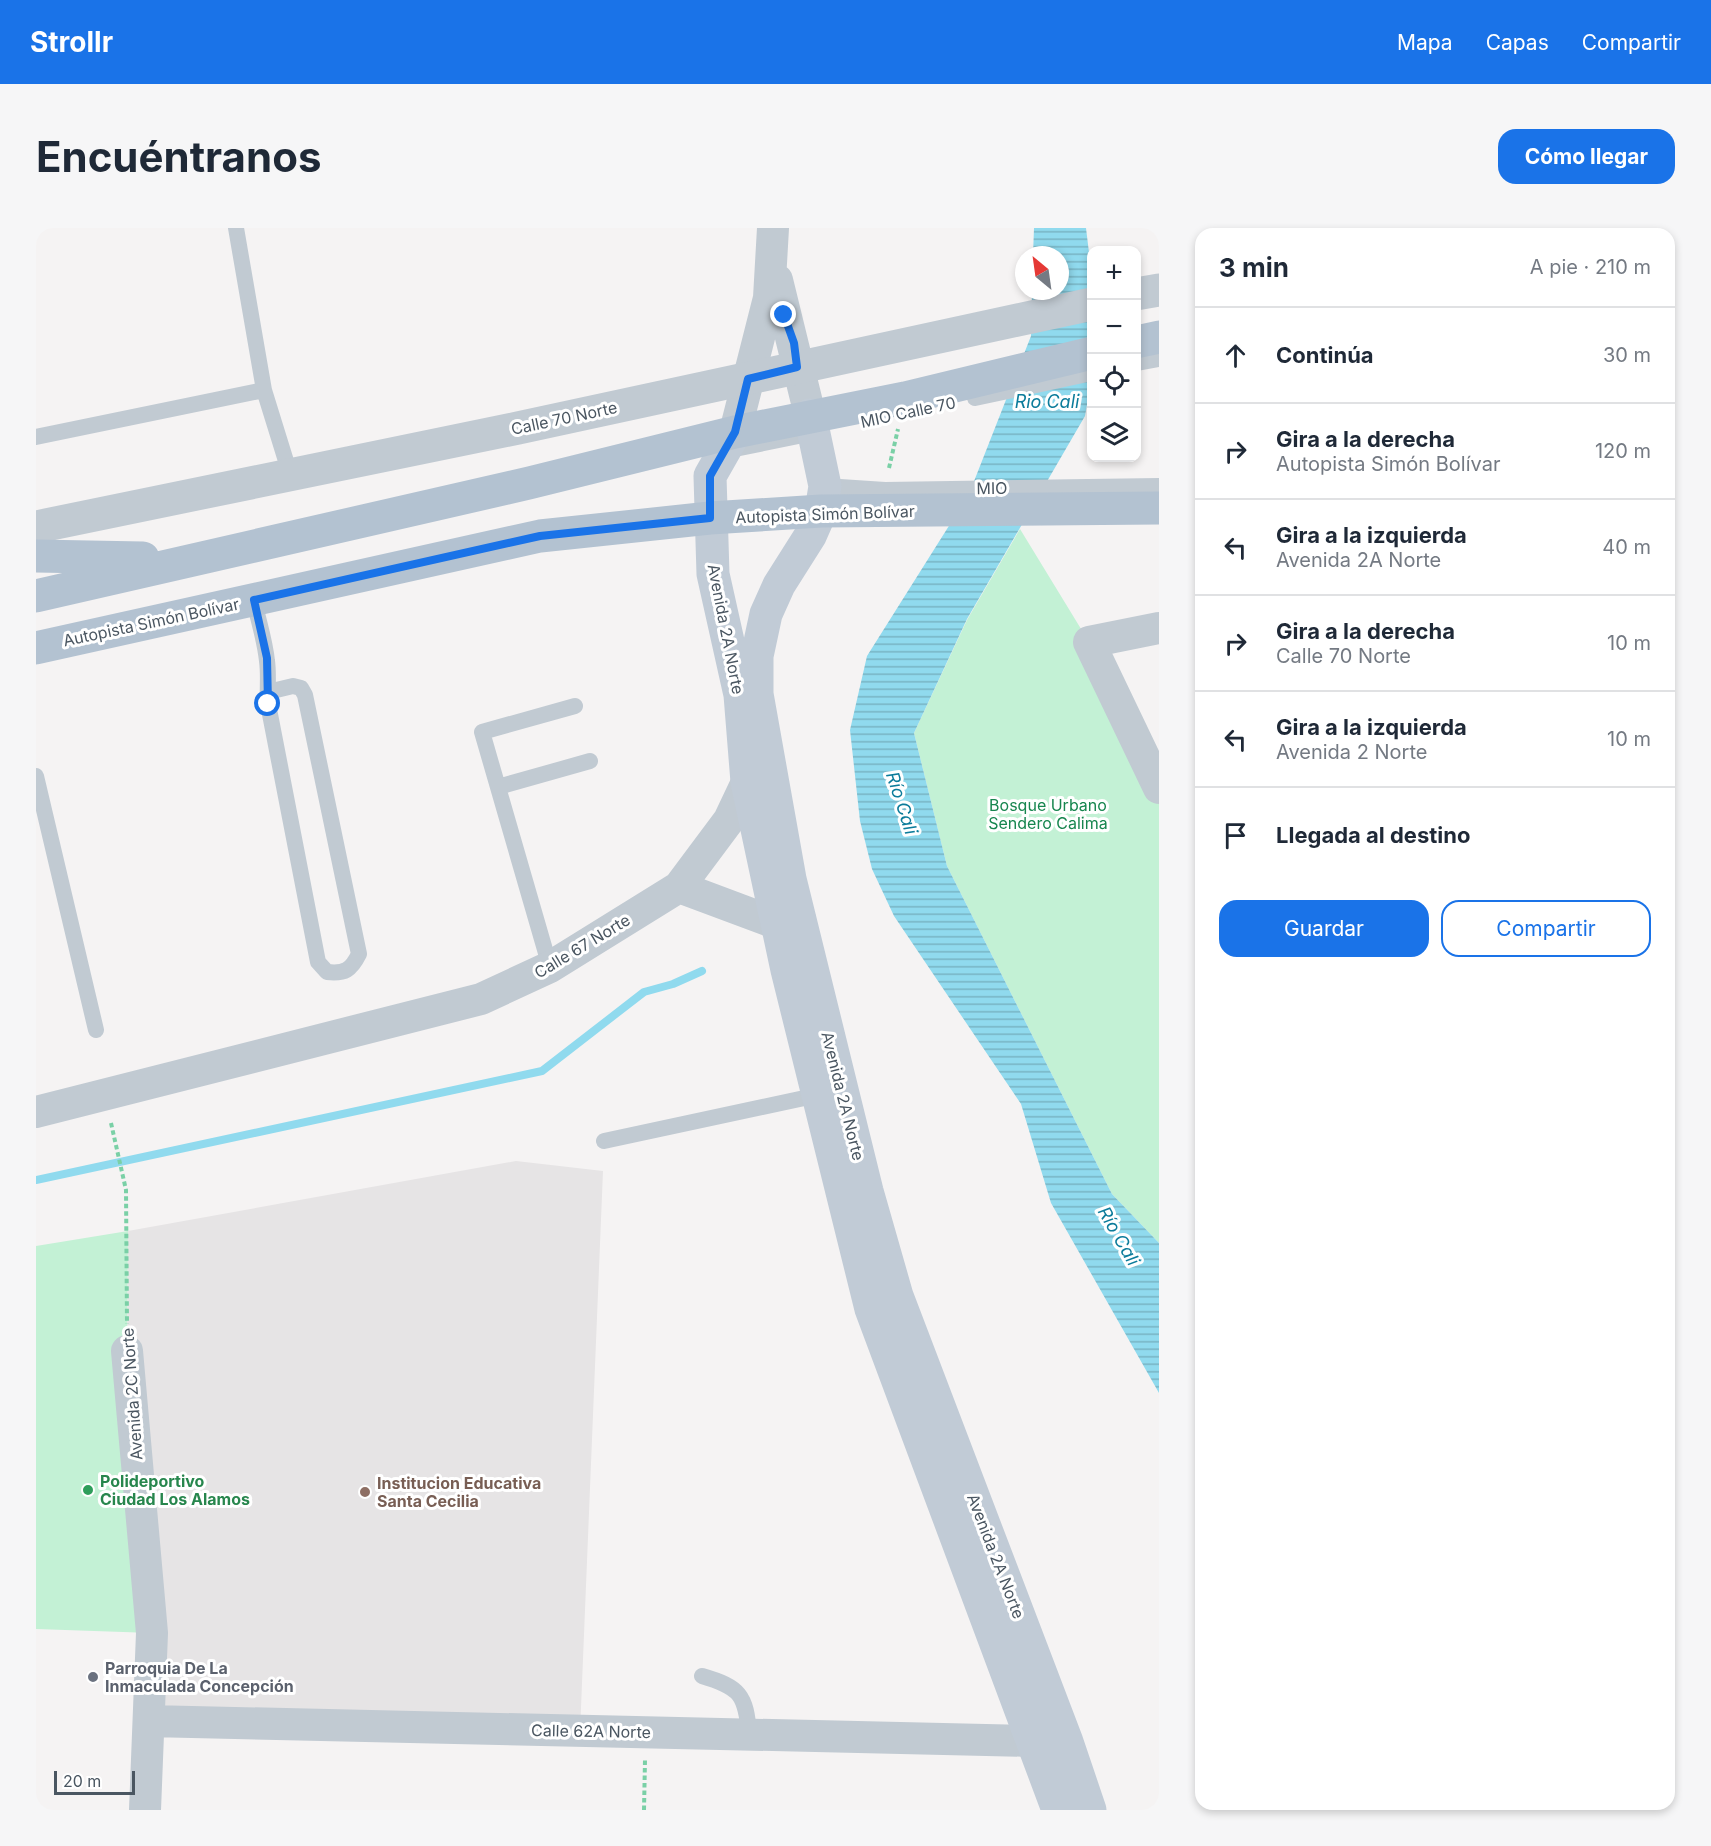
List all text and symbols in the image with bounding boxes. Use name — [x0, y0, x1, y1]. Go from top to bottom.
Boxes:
text: Strollr — [30, 25, 113, 59]
text: Mapa — [1397, 30, 1453, 55]
text: Capas — [1486, 30, 1549, 55]
text: Compartir — [1582, 30, 1681, 55]
button: Cómo llegar — [1498, 129, 1675, 184]
text: Encuéntranos — [36, 131, 321, 182]
north arrow — [1015, 246, 1069, 300]
map controls — [1087, 246, 1141, 462]
button: + — [1087, 246, 1141, 300]
text: 3 min — [1219, 252, 1289, 283]
text: A pie · 210 m — [1530, 255, 1651, 279]
button: − — [1087, 300, 1141, 354]
route end — [770, 301, 796, 327]
icon: ahead — [1219, 339, 1252, 372]
text: Continúa — [1276, 342, 1374, 368]
text: 30 m — [1603, 343, 1651, 367]
button: locate — [1087, 354, 1141, 408]
water label: Rio Cali — [1015, 391, 1080, 412]
street label: MIO Calle 70 — [859, 392, 957, 432]
street label: Calle 70 Norte — [509, 397, 619, 439]
button: layers — [1087, 408, 1141, 462]
text: Gira a la derecha — [1276, 426, 1455, 452]
icon: right — [1219, 435, 1252, 468]
text: 120 m — [1595, 439, 1651, 463]
text: Autopista Simón Bolívar — [1276, 452, 1500, 476]
street label: MIO — [976, 478, 1008, 498]
street label: Autopista Simón Bolívar — [735, 501, 915, 527]
text: Gira a la izquierda — [1276, 522, 1467, 548]
icon: left — [1219, 531, 1252, 564]
text: 40 m — [1602, 535, 1651, 559]
text: Avenida 2A Norte — [1276, 548, 1441, 572]
street label: Avenida 2A Norte — [704, 562, 748, 696]
street label: Autopista Simón Bolívar — [61, 594, 241, 650]
text: Gira a la derecha — [1276, 618, 1455, 644]
icon: right — [1219, 627, 1252, 660]
text: 10 m — [1607, 631, 1651, 655]
text: Calle 70 Norte — [1276, 644, 1411, 668]
route start — [254, 690, 280, 716]
text: Gira a la izquierda — [1276, 714, 1467, 740]
icon: left — [1219, 723, 1252, 756]
text: 10 m — [1607, 727, 1651, 751]
text: Avenida 2 Norte — [1276, 740, 1427, 764]
water label: Río Cali — [882, 769, 922, 838]
park label: Bosque Urbano Sendero Calima — [988, 795, 1108, 833]
icon: arrive — [1219, 819, 1252, 852]
text: Llegada al destino — [1276, 822, 1470, 848]
button: Guardar — [1219, 900, 1429, 957]
button: Compartir — [1441, 900, 1651, 957]
street label: Calle 67 Norte — [531, 910, 633, 982]
street label: Avenida 2A Norte — [817, 1029, 869, 1163]
water label: Río Cali — [1094, 1203, 1145, 1270]
street label: Avenida 2C Norte — [117, 1327, 147, 1461]
place label: Polideportivo Ciudad Los Alamos — [100, 1471, 250, 1509]
place label: Institucion Educativa Santa Cecilia — [377, 1473, 541, 1511]
marker: Polideportivo Ciudad Los Alamos — [81, 1483, 95, 1497]
marker: Institucion Educativa Santa Cecilia — [358, 1485, 372, 1499]
street label: Avenida 2A Norte — [963, 1491, 1029, 1621]
place label: Parroquia De La Inmaculada Concepción — [105, 1658, 294, 1696]
marker: Parroquia De La Inmaculada Concepción — [86, 1670, 100, 1684]
street label: Calle 62A Norte — [531, 1720, 651, 1742]
scale bar — [54, 1768, 135, 1796]
text: 20 m — [63, 1771, 101, 1791]

